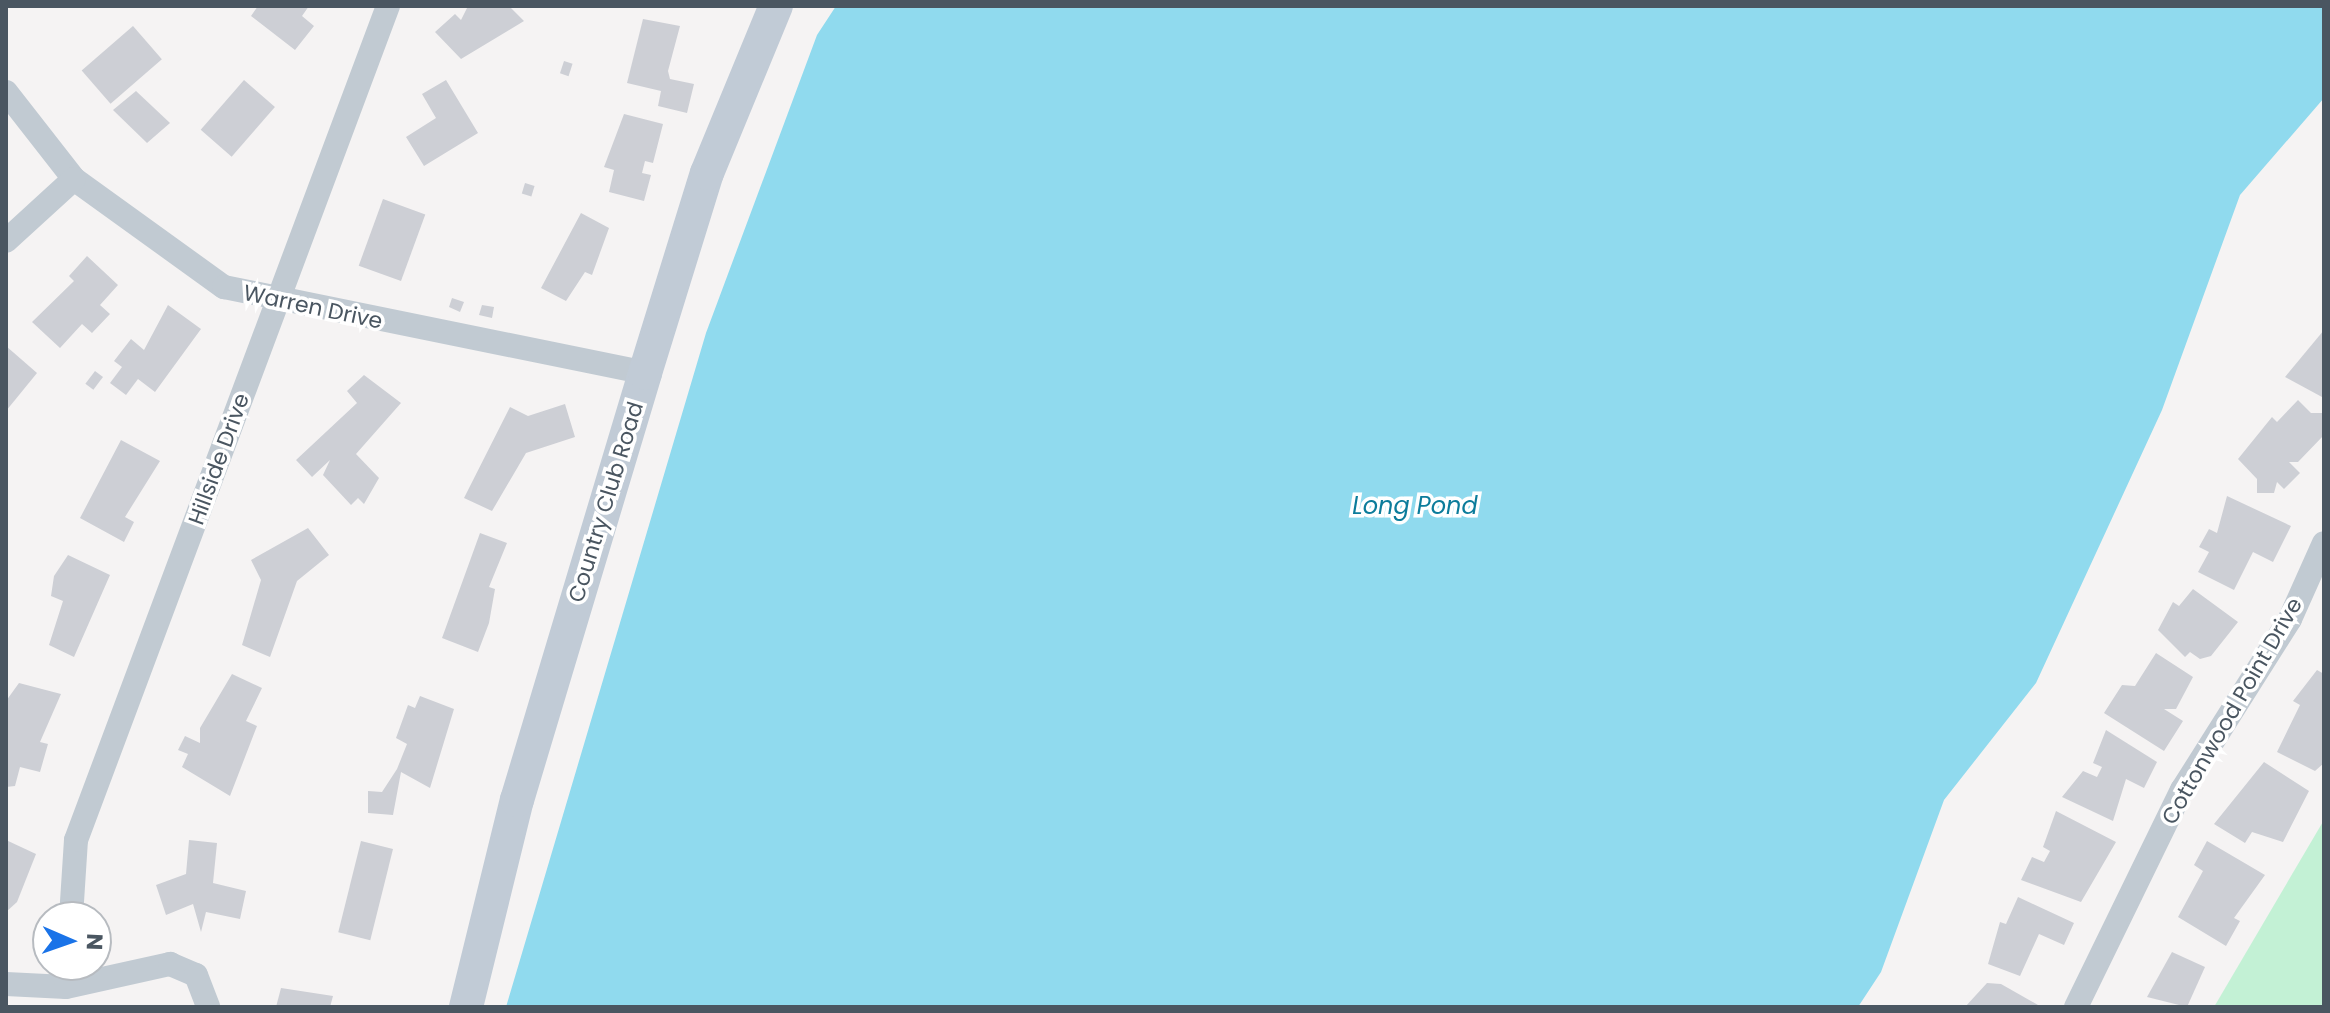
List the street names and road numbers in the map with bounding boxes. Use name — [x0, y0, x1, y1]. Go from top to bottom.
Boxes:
street label: Warren Drive — [241, 279, 385, 335]
street label: Hillside Drive — [183, 390, 255, 528]
street label: Country Club Road — [563, 399, 649, 605]
street label: Cottonwood Point Drive — [2156, 593, 2308, 829]

